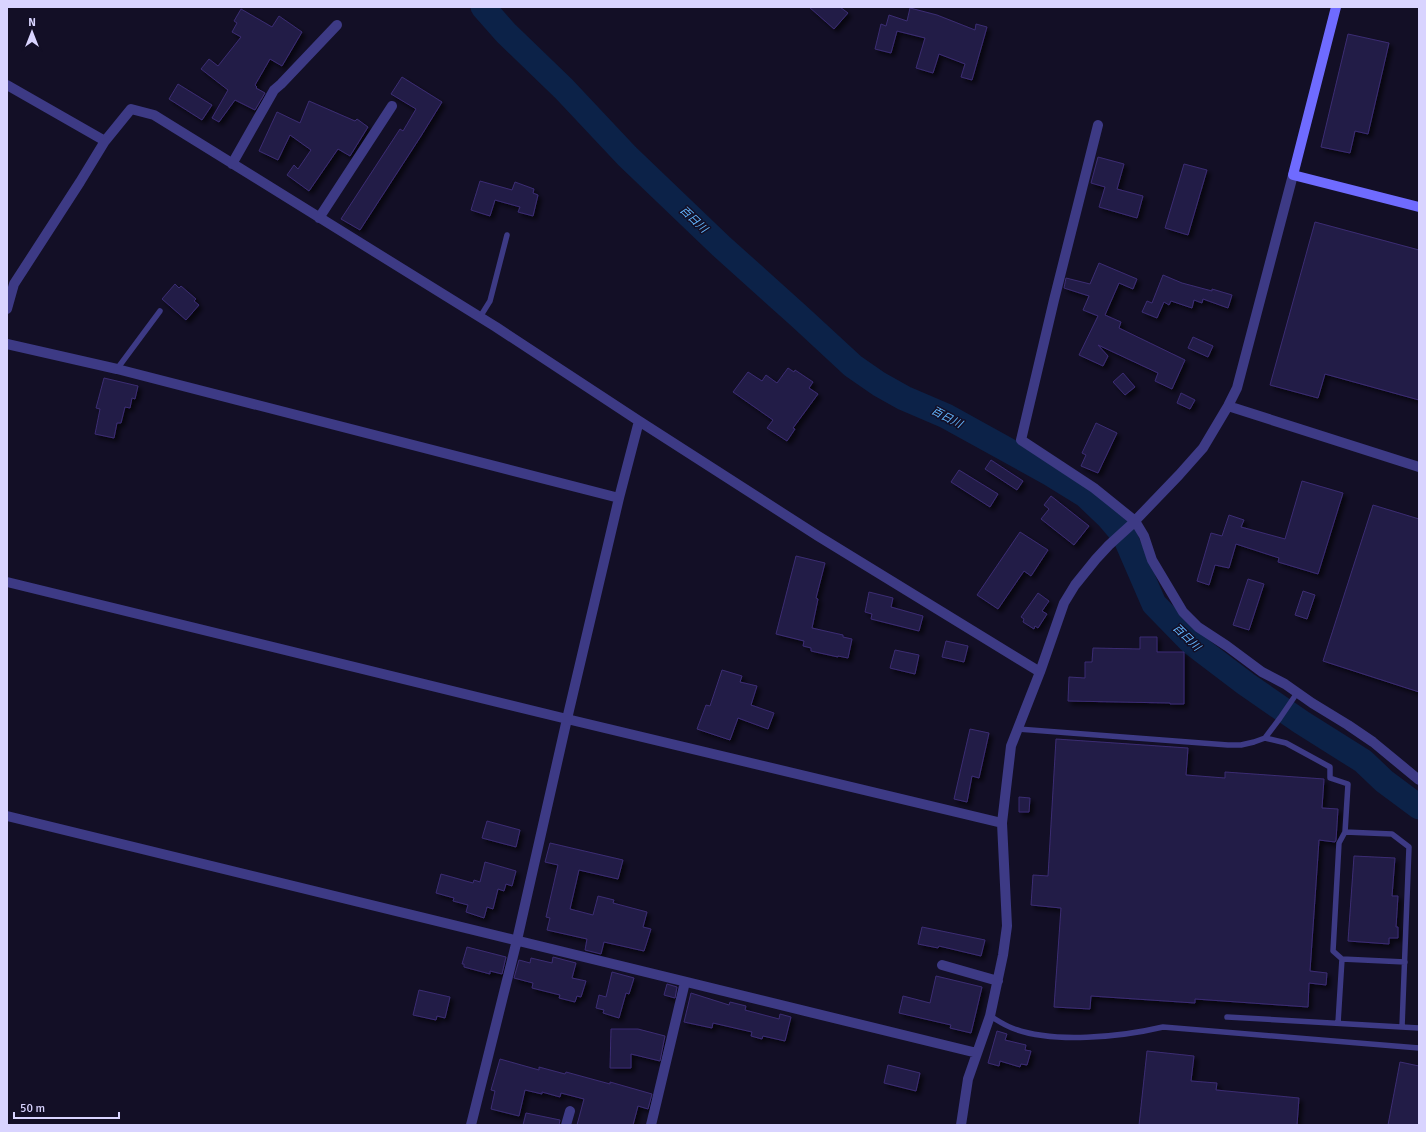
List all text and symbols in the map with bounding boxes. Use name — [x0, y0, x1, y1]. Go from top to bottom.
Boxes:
north arrow — [12, 12, 52, 52]
text: N — [28, 16, 36, 29]
water label: 百日川 — [677, 203, 711, 236]
water label: 百日川 — [929, 404, 965, 431]
water label: 百日川 — [1170, 621, 1204, 654]
scale bar — [14, 1094, 119, 1120]
text: 50 m — [20, 1101, 45, 1116]

